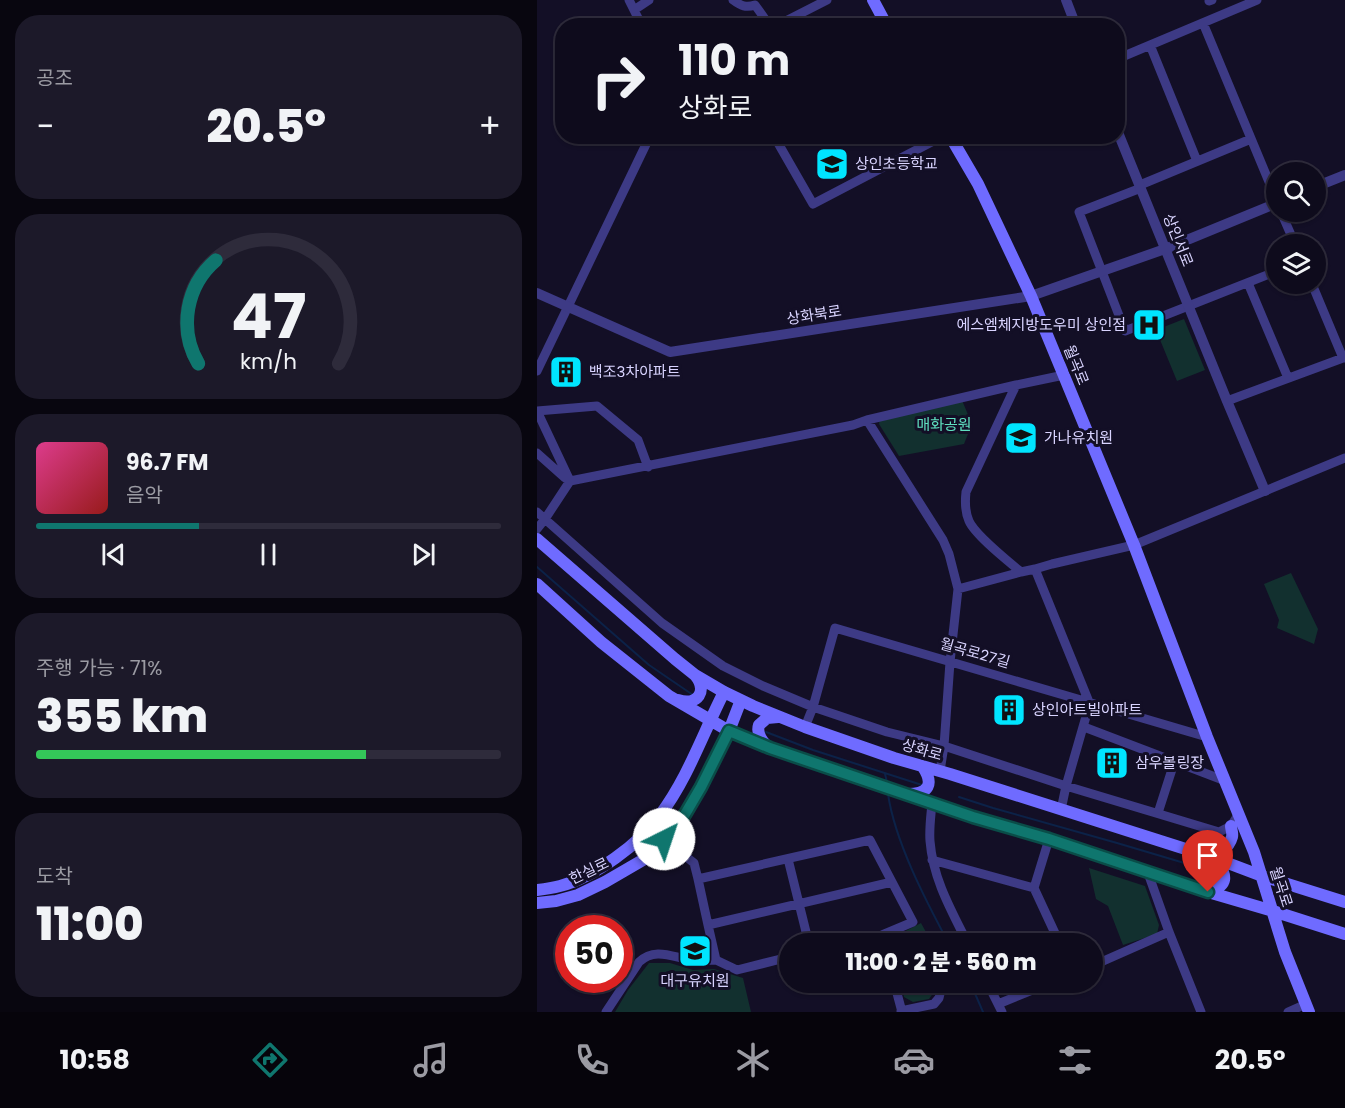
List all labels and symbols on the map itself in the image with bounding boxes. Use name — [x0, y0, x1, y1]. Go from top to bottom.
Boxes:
school or university icon: 상인초등학교 — [814, 146, 850, 182]
place label: 상인초등학교 — [855, 153, 938, 174]
street label: 상인서로 — [1158, 210, 1199, 269]
street label: 상화북로 — [785, 300, 843, 329]
hospital icon: 에스엠체지방도우미 상인점 — [1131, 307, 1167, 343]
place label: 에스엠체지방도우미 상인점 — [956, 314, 1126, 335]
street label: 월곡로 — [1059, 342, 1094, 388]
building icon: 백조3차아파트 — [548, 354, 584, 390]
place label: 백조3차아파트 — [589, 361, 681, 382]
park label: 매화공원 — [916, 414, 972, 435]
school or university icon: 가나유치원 — [1003, 420, 1039, 456]
place label: 가나유치원 — [1044, 427, 1113, 448]
street label: 월곡로27길 — [938, 633, 1013, 673]
building icon: 상인아트빌아파트 — [991, 692, 1027, 728]
place label: 상인아트빌아파트 — [1032, 699, 1143, 720]
street label: 상화로 — [899, 734, 945, 765]
building icon: 삼우볼링장 — [1094, 745, 1130, 781]
place label: 삼우볼링장 — [1135, 752, 1204, 773]
position arrow — [632, 807, 696, 871]
pin — [1182, 830, 1233, 892]
street label: 한실로 — [566, 852, 612, 889]
street label: 월곡로 — [1265, 864, 1298, 910]
speed limit sign: 50 — [555, 915, 633, 993]
school or university icon: 대구유치원 — [677, 933, 713, 969]
place label: 대구유치원 — [660, 970, 730, 991]

